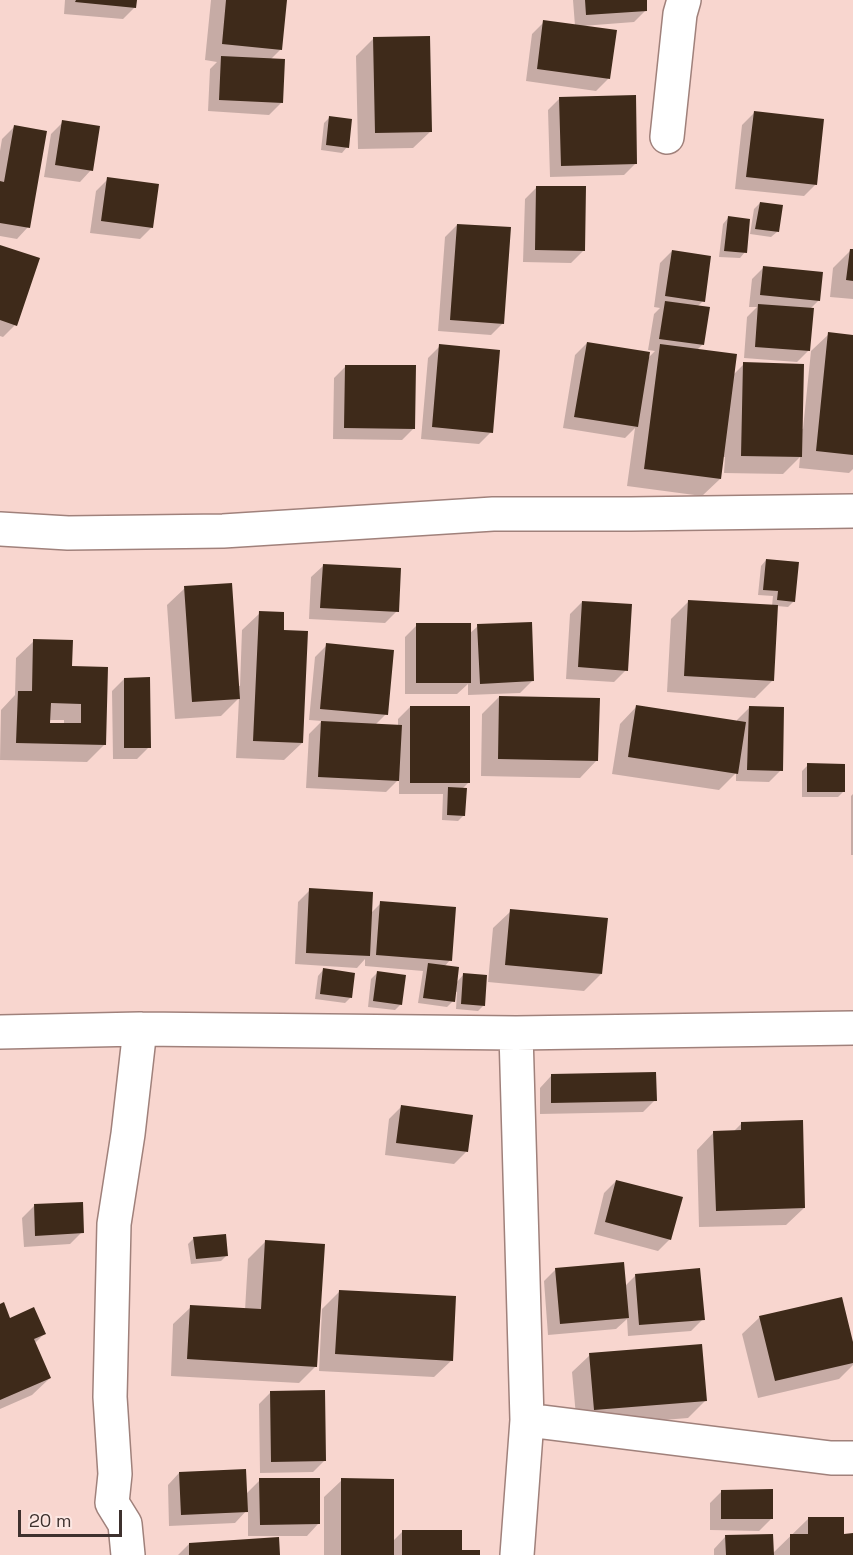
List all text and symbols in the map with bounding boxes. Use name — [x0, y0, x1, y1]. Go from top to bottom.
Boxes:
scale bar — [21, 1498, 124, 1536]
text: 20 m — [29, 1509, 72, 1532]

